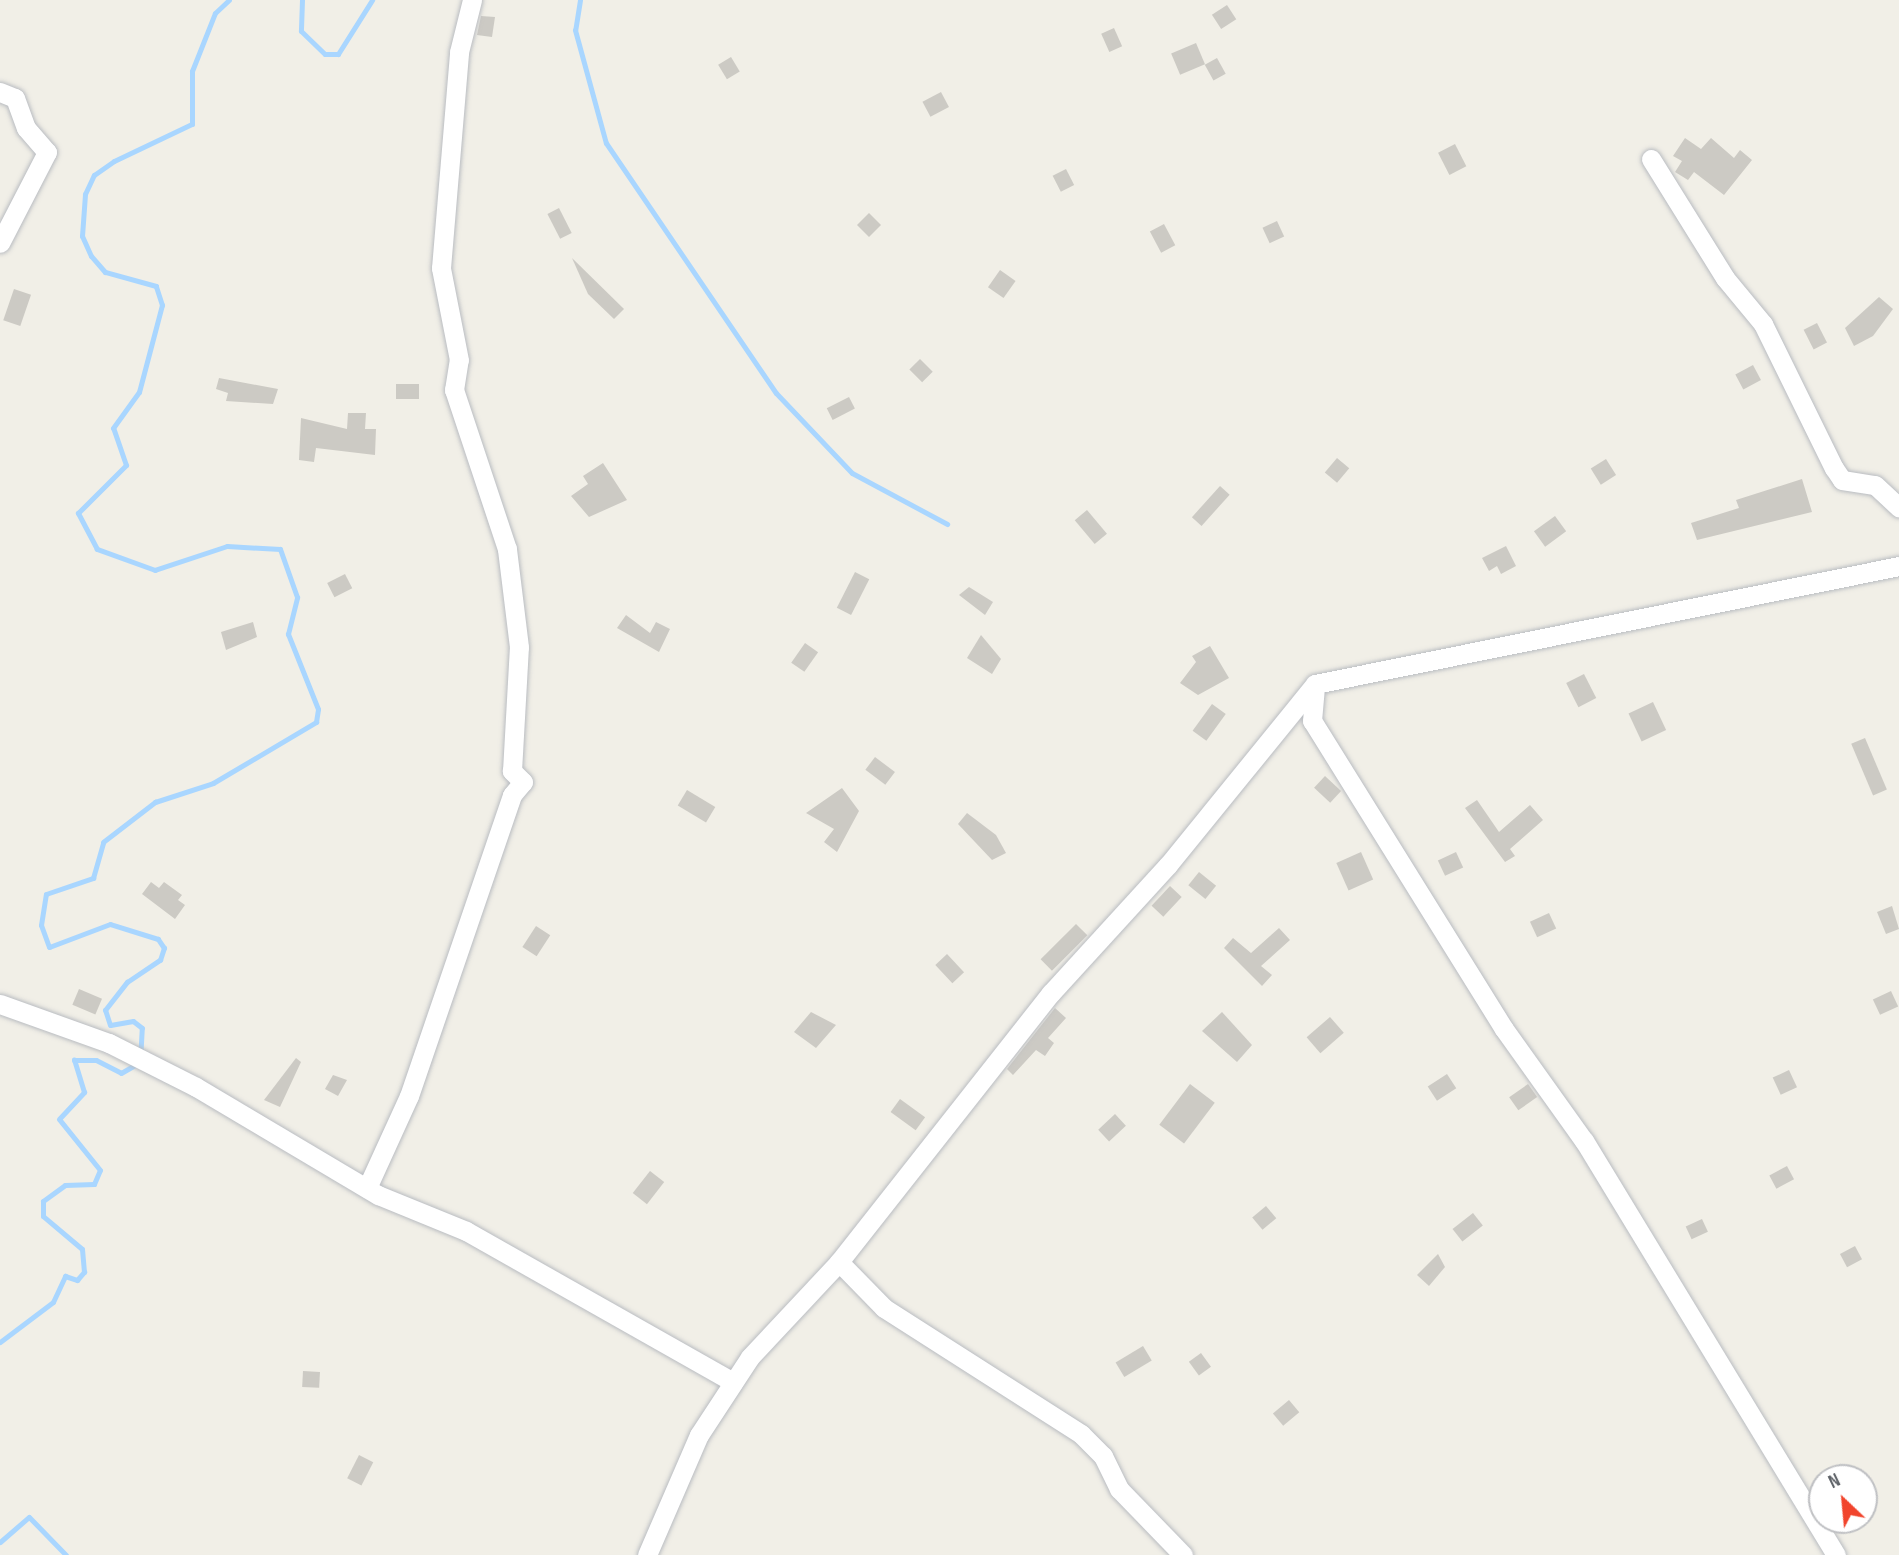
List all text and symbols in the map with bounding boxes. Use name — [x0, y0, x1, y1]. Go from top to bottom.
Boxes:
north arrow — [1808, 1464, 1878, 1534]
text: N — [1825, 1469, 1844, 1494]

